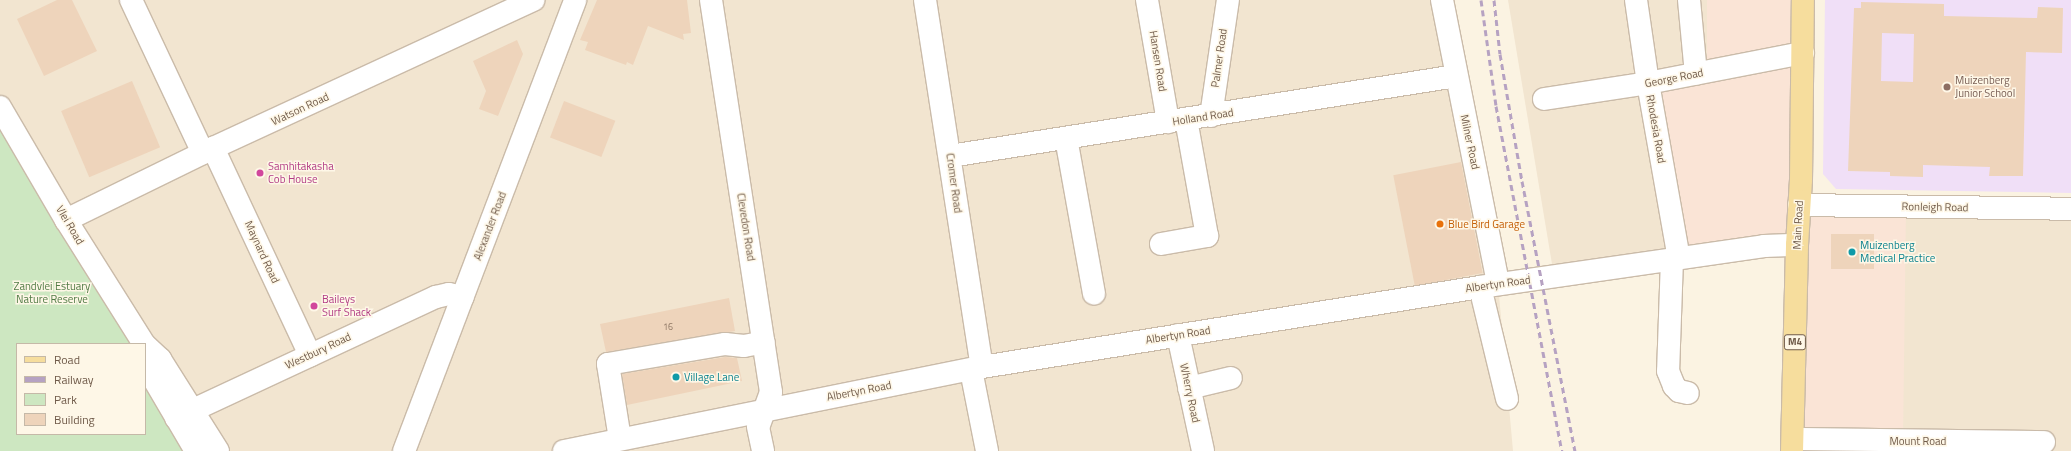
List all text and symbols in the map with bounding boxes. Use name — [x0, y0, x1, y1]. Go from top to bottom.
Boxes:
street label: Palmer Road — [1208, 28, 1230, 88]
street label: Hansen Road — [1147, 30, 1169, 92]
street label: George Road — [1644, 66, 1704, 90]
place label: Muizenberg Junior School — [1955, 74, 2015, 100]
marker: Muizenberg Junior School — [1942, 82, 1952, 92]
street label: Watson Road — [269, 90, 331, 128]
street label: Rhodesia Road — [1643, 94, 1669, 164]
street label: Holland Road — [1171, 106, 1235, 128]
street label: Milner Road — [1458, 113, 1482, 171]
street label: Cromer Road — [943, 152, 965, 214]
place label: Samhitakasha Cob House — [268, 160, 334, 186]
marker: Samhitakasha Cob House — [255, 168, 265, 178]
street label: Alexander Road — [471, 190, 509, 262]
street label: Clevedon Road — [734, 192, 758, 262]
street label: Main Road — [1790, 200, 1806, 250]
street label: Ronleigh Road — [1902, 200, 1968, 214]
street label: Vlei Road — [53, 203, 87, 247]
place label: Blue Bird Garage — [1448, 217, 1525, 231]
street label: Maynard Road — [242, 219, 282, 285]
marker: Blue Bird Garage — [1435, 219, 1445, 229]
place label: Muizenberg Medical Practice — [1860, 239, 1935, 265]
marker: Muizenberg Medical Practice — [1847, 247, 1857, 257]
street label: Albertyn Road — [1465, 273, 1531, 295]
park label: Zandvlei Estuary Nature Reserve — [14, 280, 90, 306]
place label: Baileys Surf Shack — [322, 293, 371, 319]
marker: Baileys Surf Shack — [309, 301, 319, 311]
house number: 16 — [663, 322, 673, 332]
street label: Albertyn Road — [1145, 323, 1211, 347]
street label: Westbury Road — [283, 330, 353, 372]
road number: M4 — [1783, 334, 1807, 350]
legend — [16, 343, 146, 435]
text: Road — [54, 350, 80, 369]
street label: Wherry Road — [1177, 362, 1203, 424]
text: Railway — [54, 370, 94, 389]
place label: Village Lane — [684, 370, 739, 384]
marker: Village Lane — [671, 372, 681, 382]
street label: Albertyn Road — [826, 378, 892, 404]
text: Park — [54, 390, 77, 409]
text: Building — [54, 410, 95, 429]
street label: Mount Road — [1890, 434, 1946, 448]

